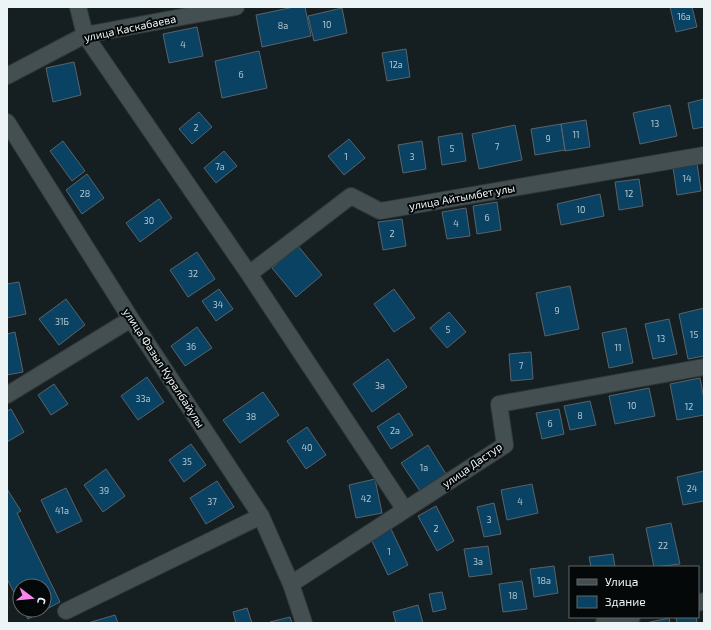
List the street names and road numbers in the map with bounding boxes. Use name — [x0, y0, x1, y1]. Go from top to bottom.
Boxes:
street label: улица Каскабаева — [83, 11, 177, 45]
street label: улица Айтымбет улы — [408, 181, 516, 213]
street label: улица Фазыл Куралбайулы — [120, 306, 208, 430]
street label: улица Дастур — [439, 439, 505, 491]

